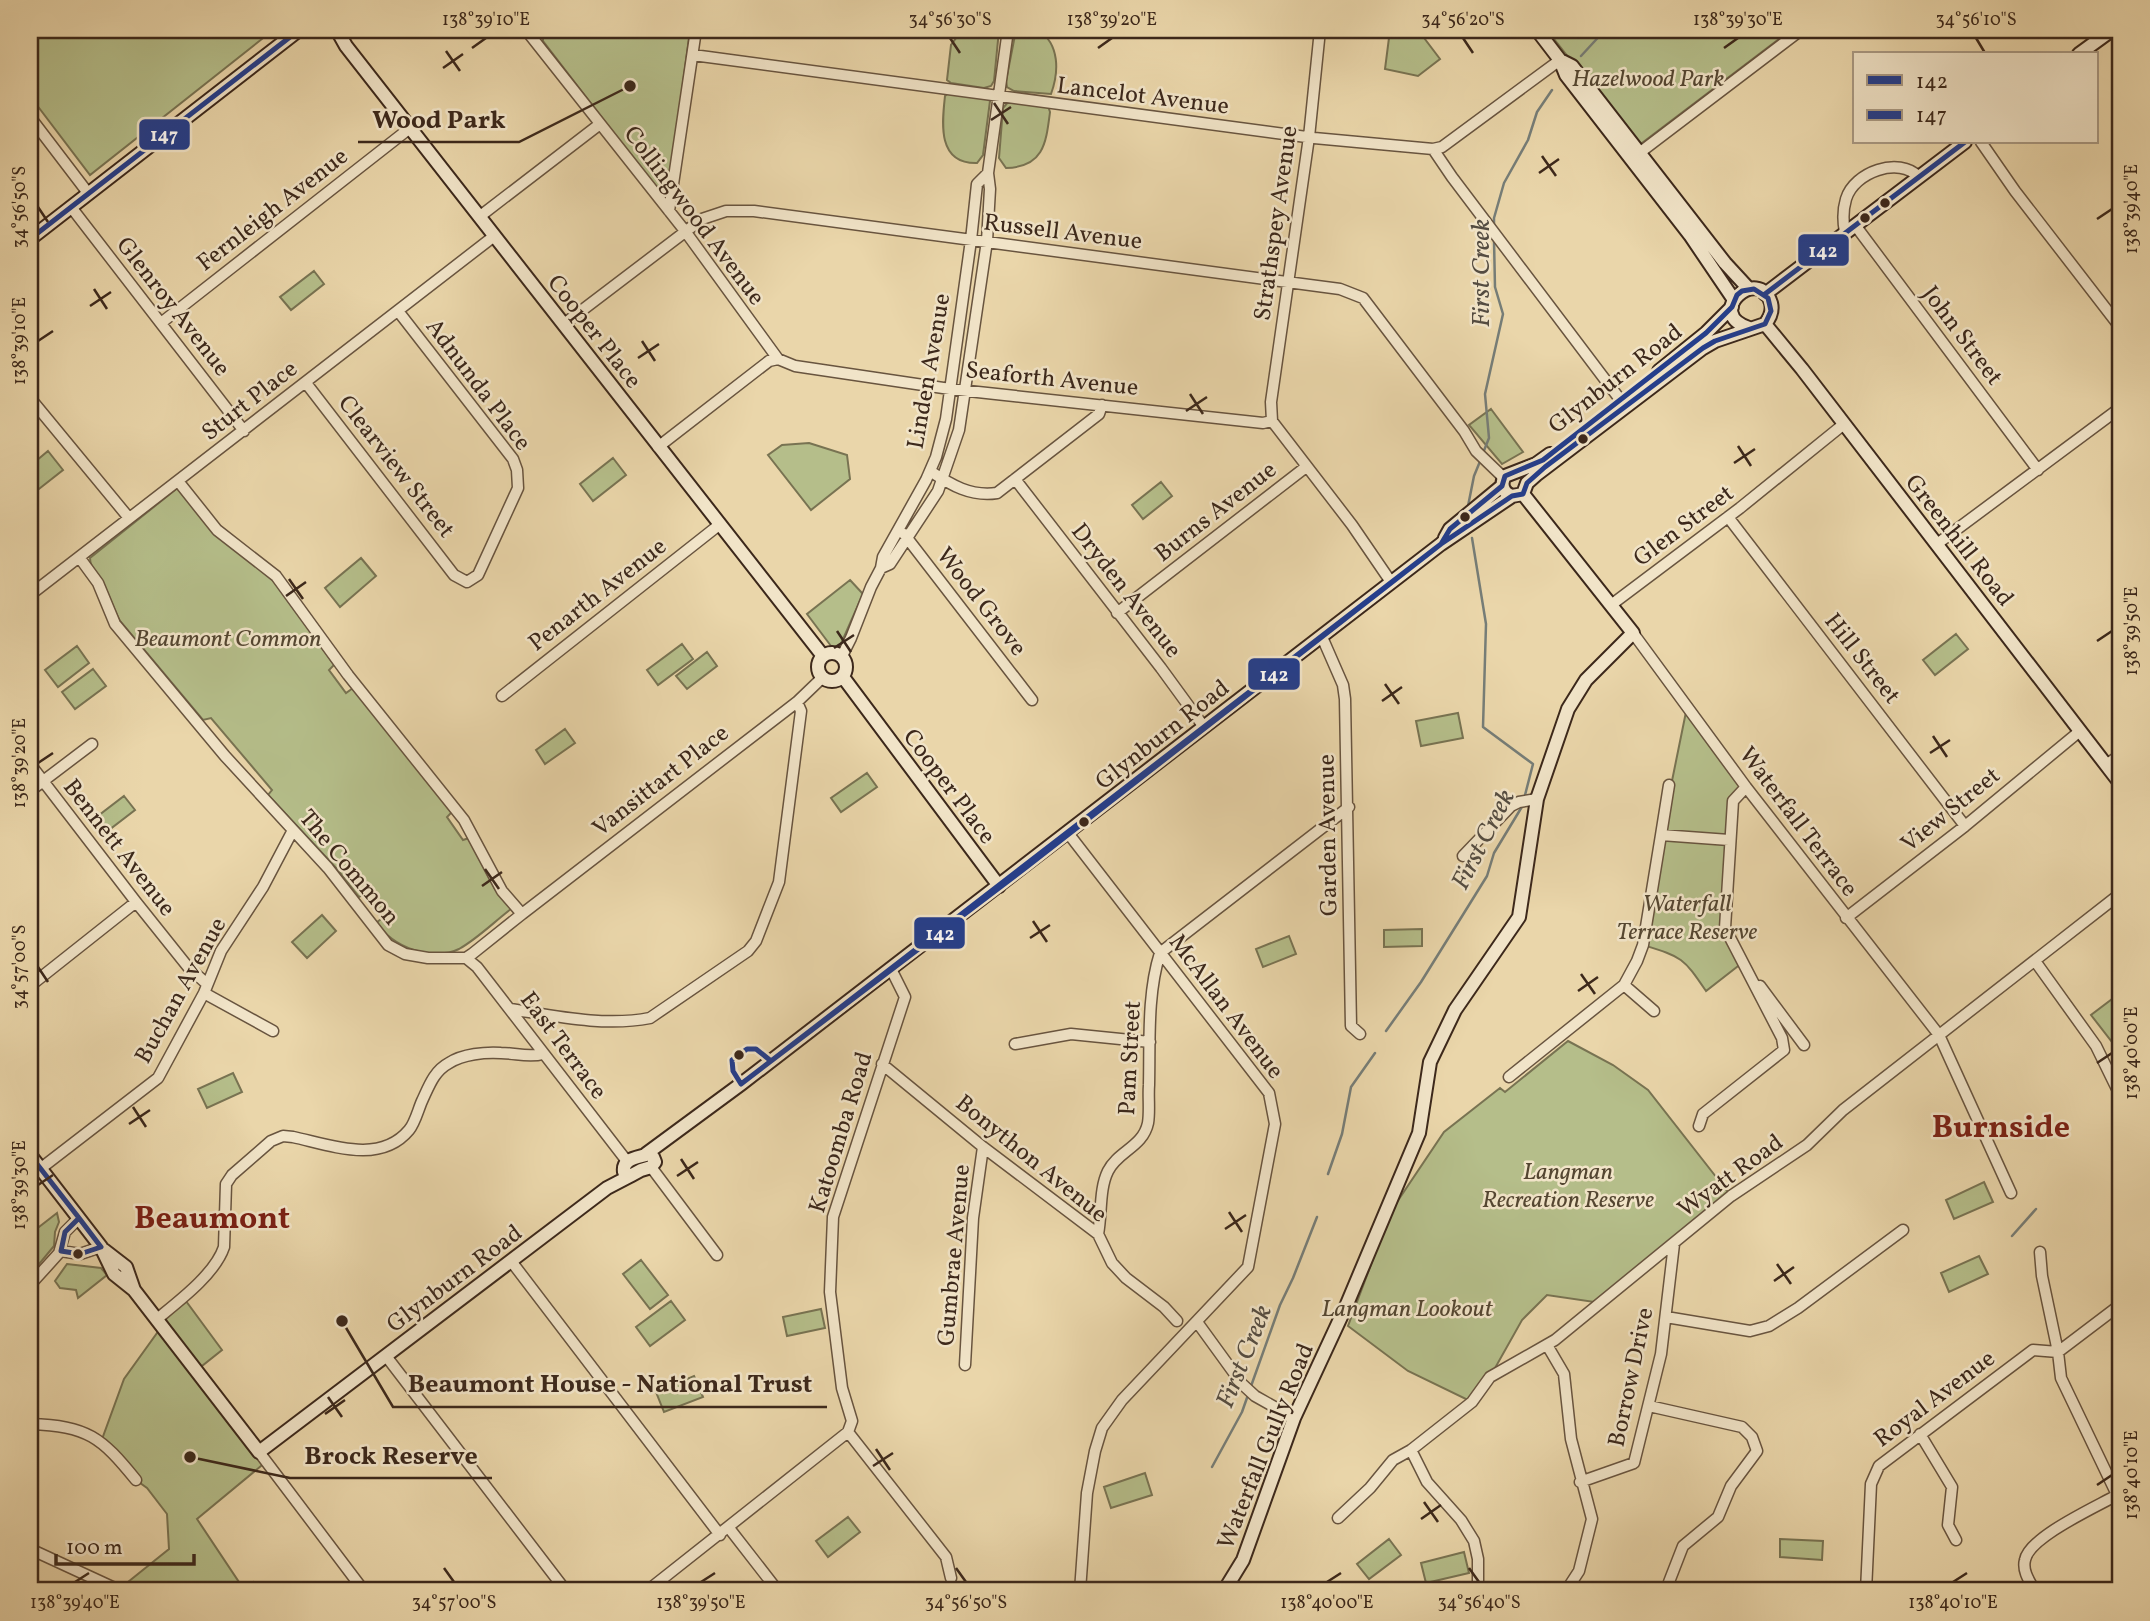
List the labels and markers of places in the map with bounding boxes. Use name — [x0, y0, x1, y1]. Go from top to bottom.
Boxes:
callout: Wood Park — [358, 95, 519, 142]
unlabelled marker — [1878, 196, 1892, 210]
unlabelled marker — [1858, 211, 1872, 225]
unlabelled marker — [1576, 432, 1590, 446]
unlabelled marker — [1458, 510, 1472, 524]
unlabelled marker — [1077, 815, 1091, 829]
unlabelled marker — [732, 1048, 746, 1062]
unlabelled marker — [71, 1247, 85, 1261]
callout: Beaumont House - National Trust — [393, 1360, 827, 1407]
callout: Brock Reserve — [290, 1431, 492, 1478]

